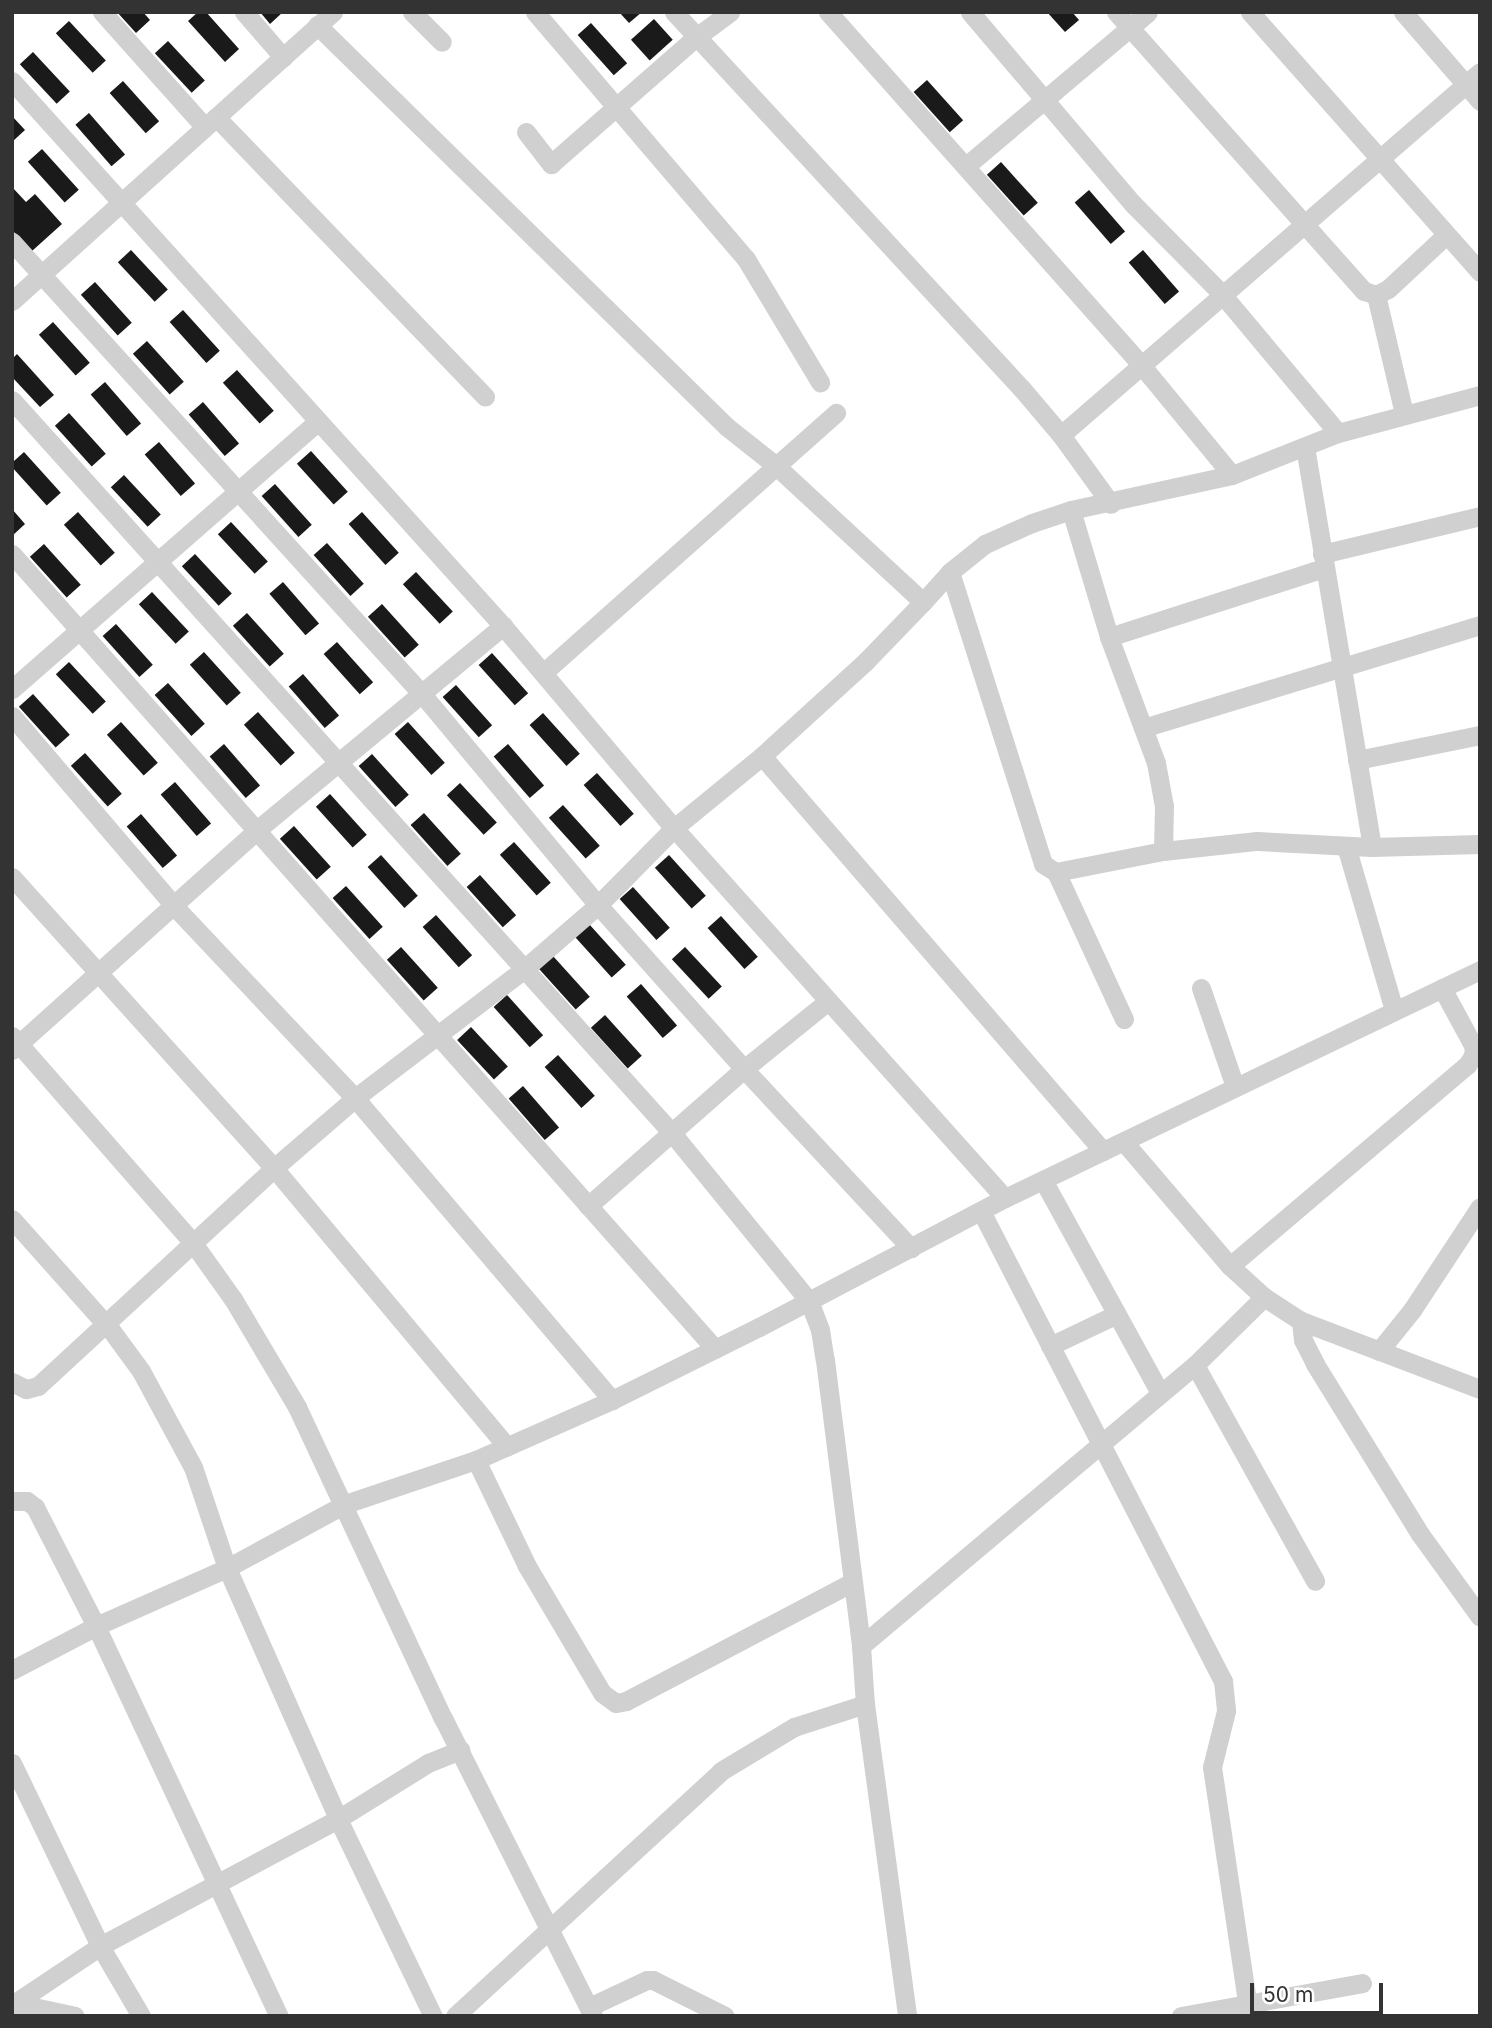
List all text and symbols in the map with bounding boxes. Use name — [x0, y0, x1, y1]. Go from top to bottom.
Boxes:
scale bar — [1254, 1968, 1387, 2012]
text: 50 m — [1263, 1982, 1313, 2007]

